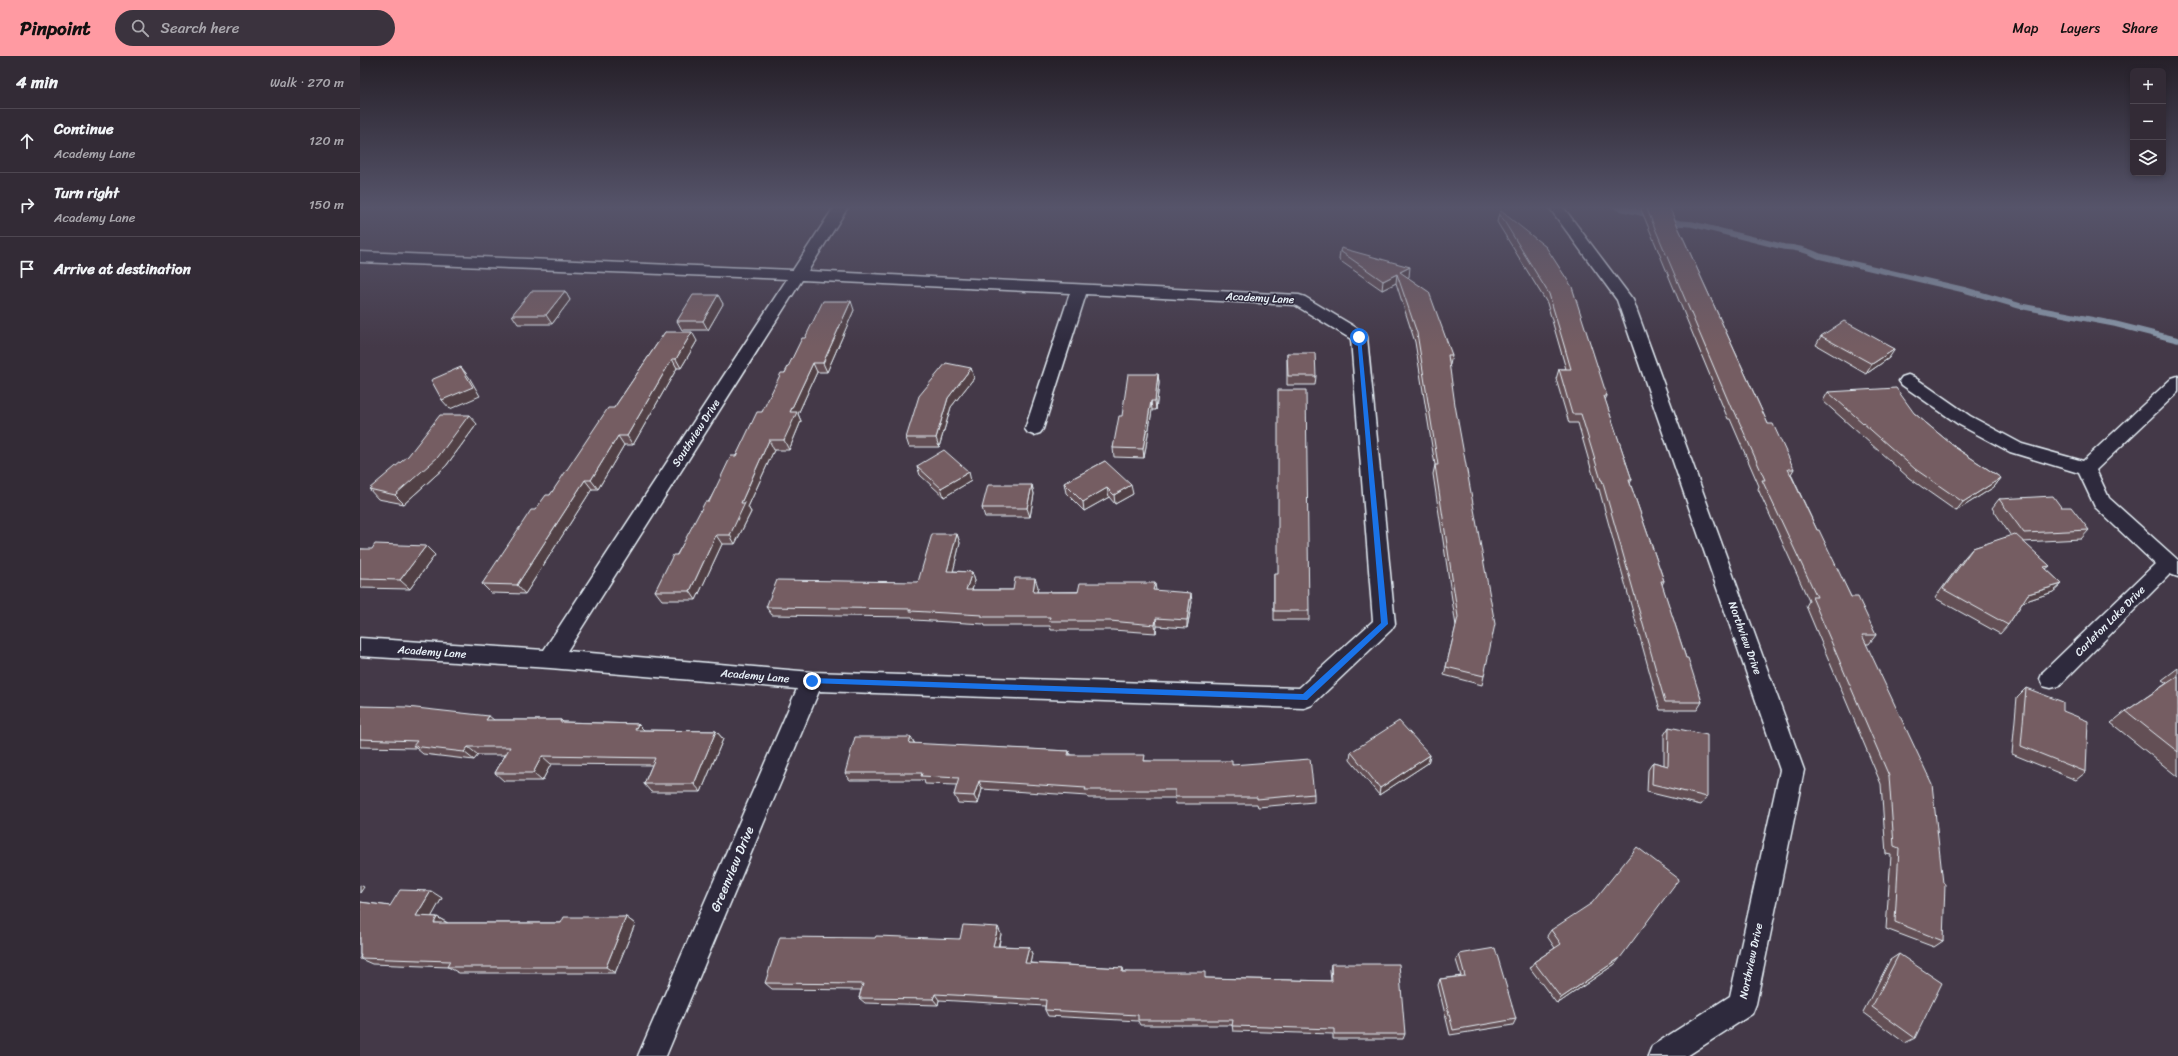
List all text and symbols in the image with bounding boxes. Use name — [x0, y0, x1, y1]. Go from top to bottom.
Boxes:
search box — [115, 10, 395, 46]
text: Pinpoint — [20, 12, 91, 45]
text: Search here — [161, 15, 240, 41]
text: Map — [2013, 16, 2038, 41]
text: Layers — [2060, 16, 2100, 41]
text: Share — [2122, 16, 2158, 41]
icon: search — [129, 17, 151, 39]
text: 4 min — [16, 67, 58, 97]
map controls — [2130, 68, 2166, 176]
button: + — [2130, 68, 2166, 104]
text: Walk · 270 m — [270, 71, 344, 94]
button: − — [2130, 104, 2166, 140]
text: Continue — [54, 116, 114, 142]
text: 120 m — [309, 129, 344, 152]
icon: ahead — [16, 130, 38, 152]
button: layers — [2130, 140, 2166, 176]
text: Academy Lane — [54, 142, 135, 165]
text: Turn right — [54, 180, 119, 206]
text: 150 m — [309, 193, 344, 216]
icon: right — [16, 194, 38, 216]
text: Academy Lane — [54, 206, 135, 229]
text: Arrive at destination — [54, 256, 191, 282]
icon: arrive — [16, 258, 38, 280]
street label: Academy Lane — [1224, 287, 1295, 309]
route start — [1350, 328, 1368, 346]
street label: Southview Drive — [667, 395, 726, 471]
street label: Carleton Lake Drive — [2070, 581, 2150, 661]
street label: Northview Drive — [1723, 599, 1767, 678]
street label: Academy Lane — [396, 640, 467, 664]
street label: Academy Lane — [719, 663, 790, 688]
route end — [803, 672, 821, 690]
street label: Greenview Drive — [704, 822, 760, 916]
street label: Northview Drive — [1734, 921, 1768, 1001]

